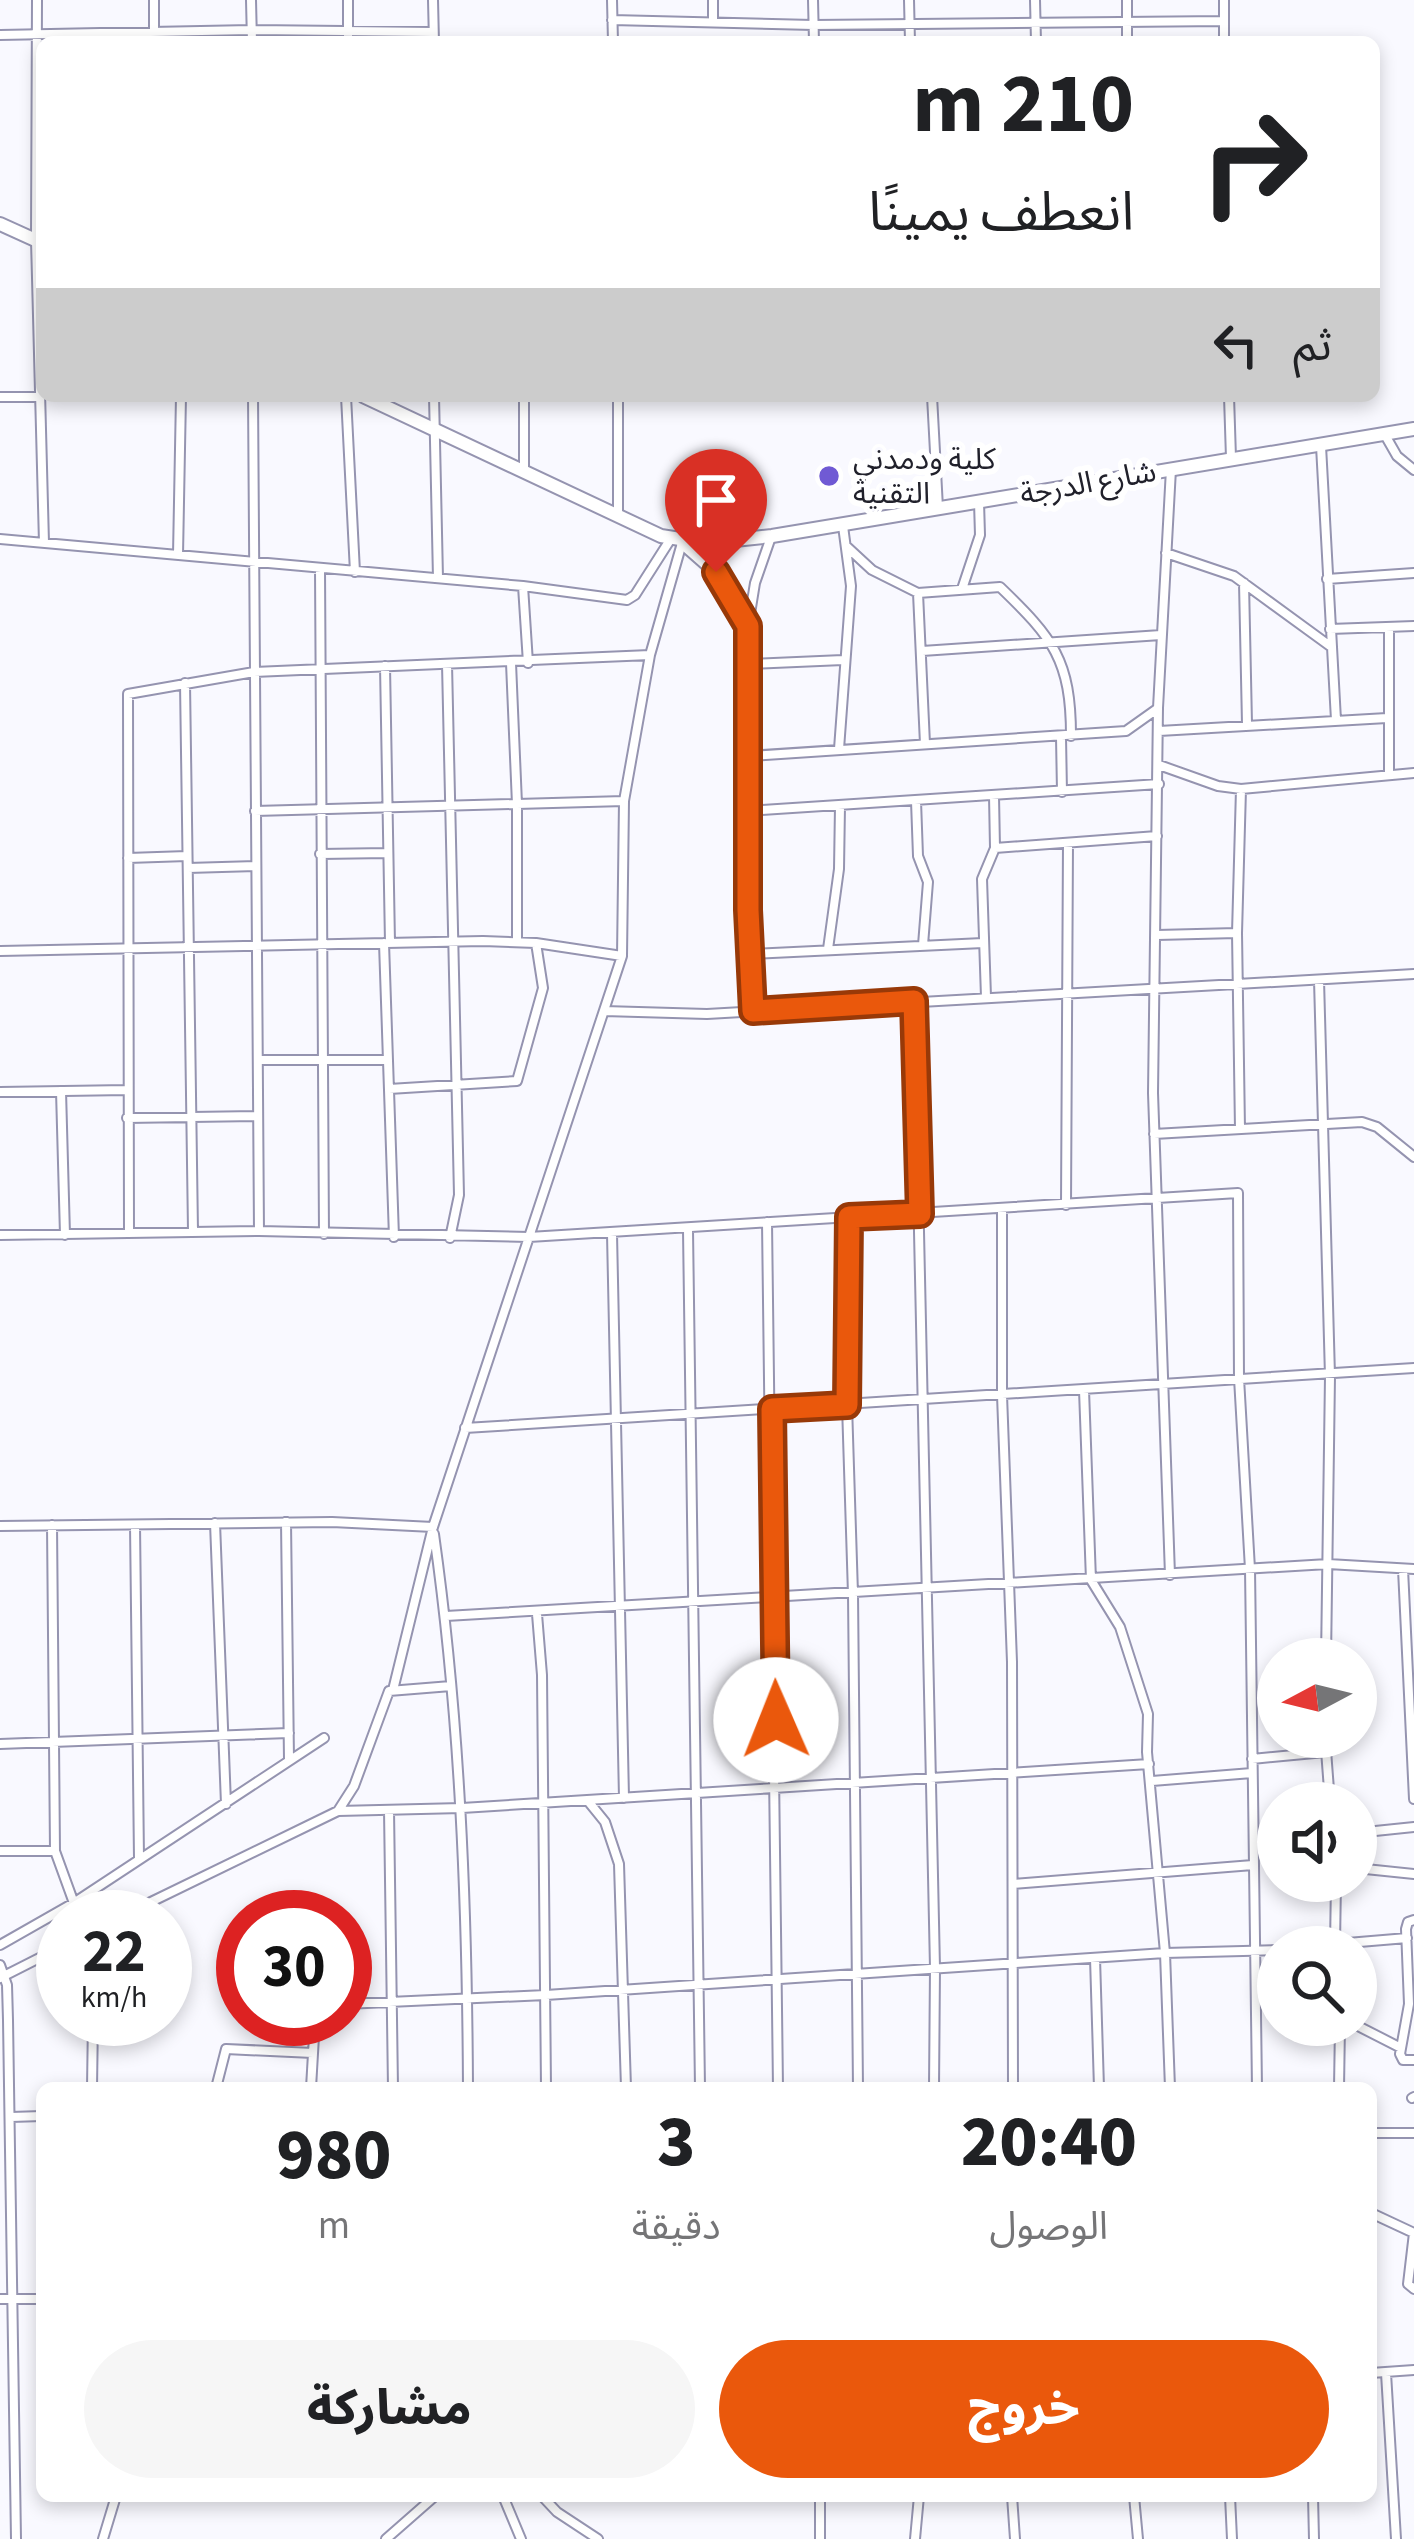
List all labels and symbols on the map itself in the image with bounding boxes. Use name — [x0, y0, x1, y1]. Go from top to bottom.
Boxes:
place label: كلية ودمدني التقنية — [853, 438, 996, 515]
pin — [665, 449, 767, 572]
street label: شارع الدرجة — [1017, 450, 1159, 516]
marker: كلية ودمدني التقنية — [816, 463, 842, 489]
north arrow — [1257, 1638, 1377, 1758]
position arrow — [713, 1657, 839, 1783]
speed limit sign: 30 — [216, 1890, 372, 2046]

